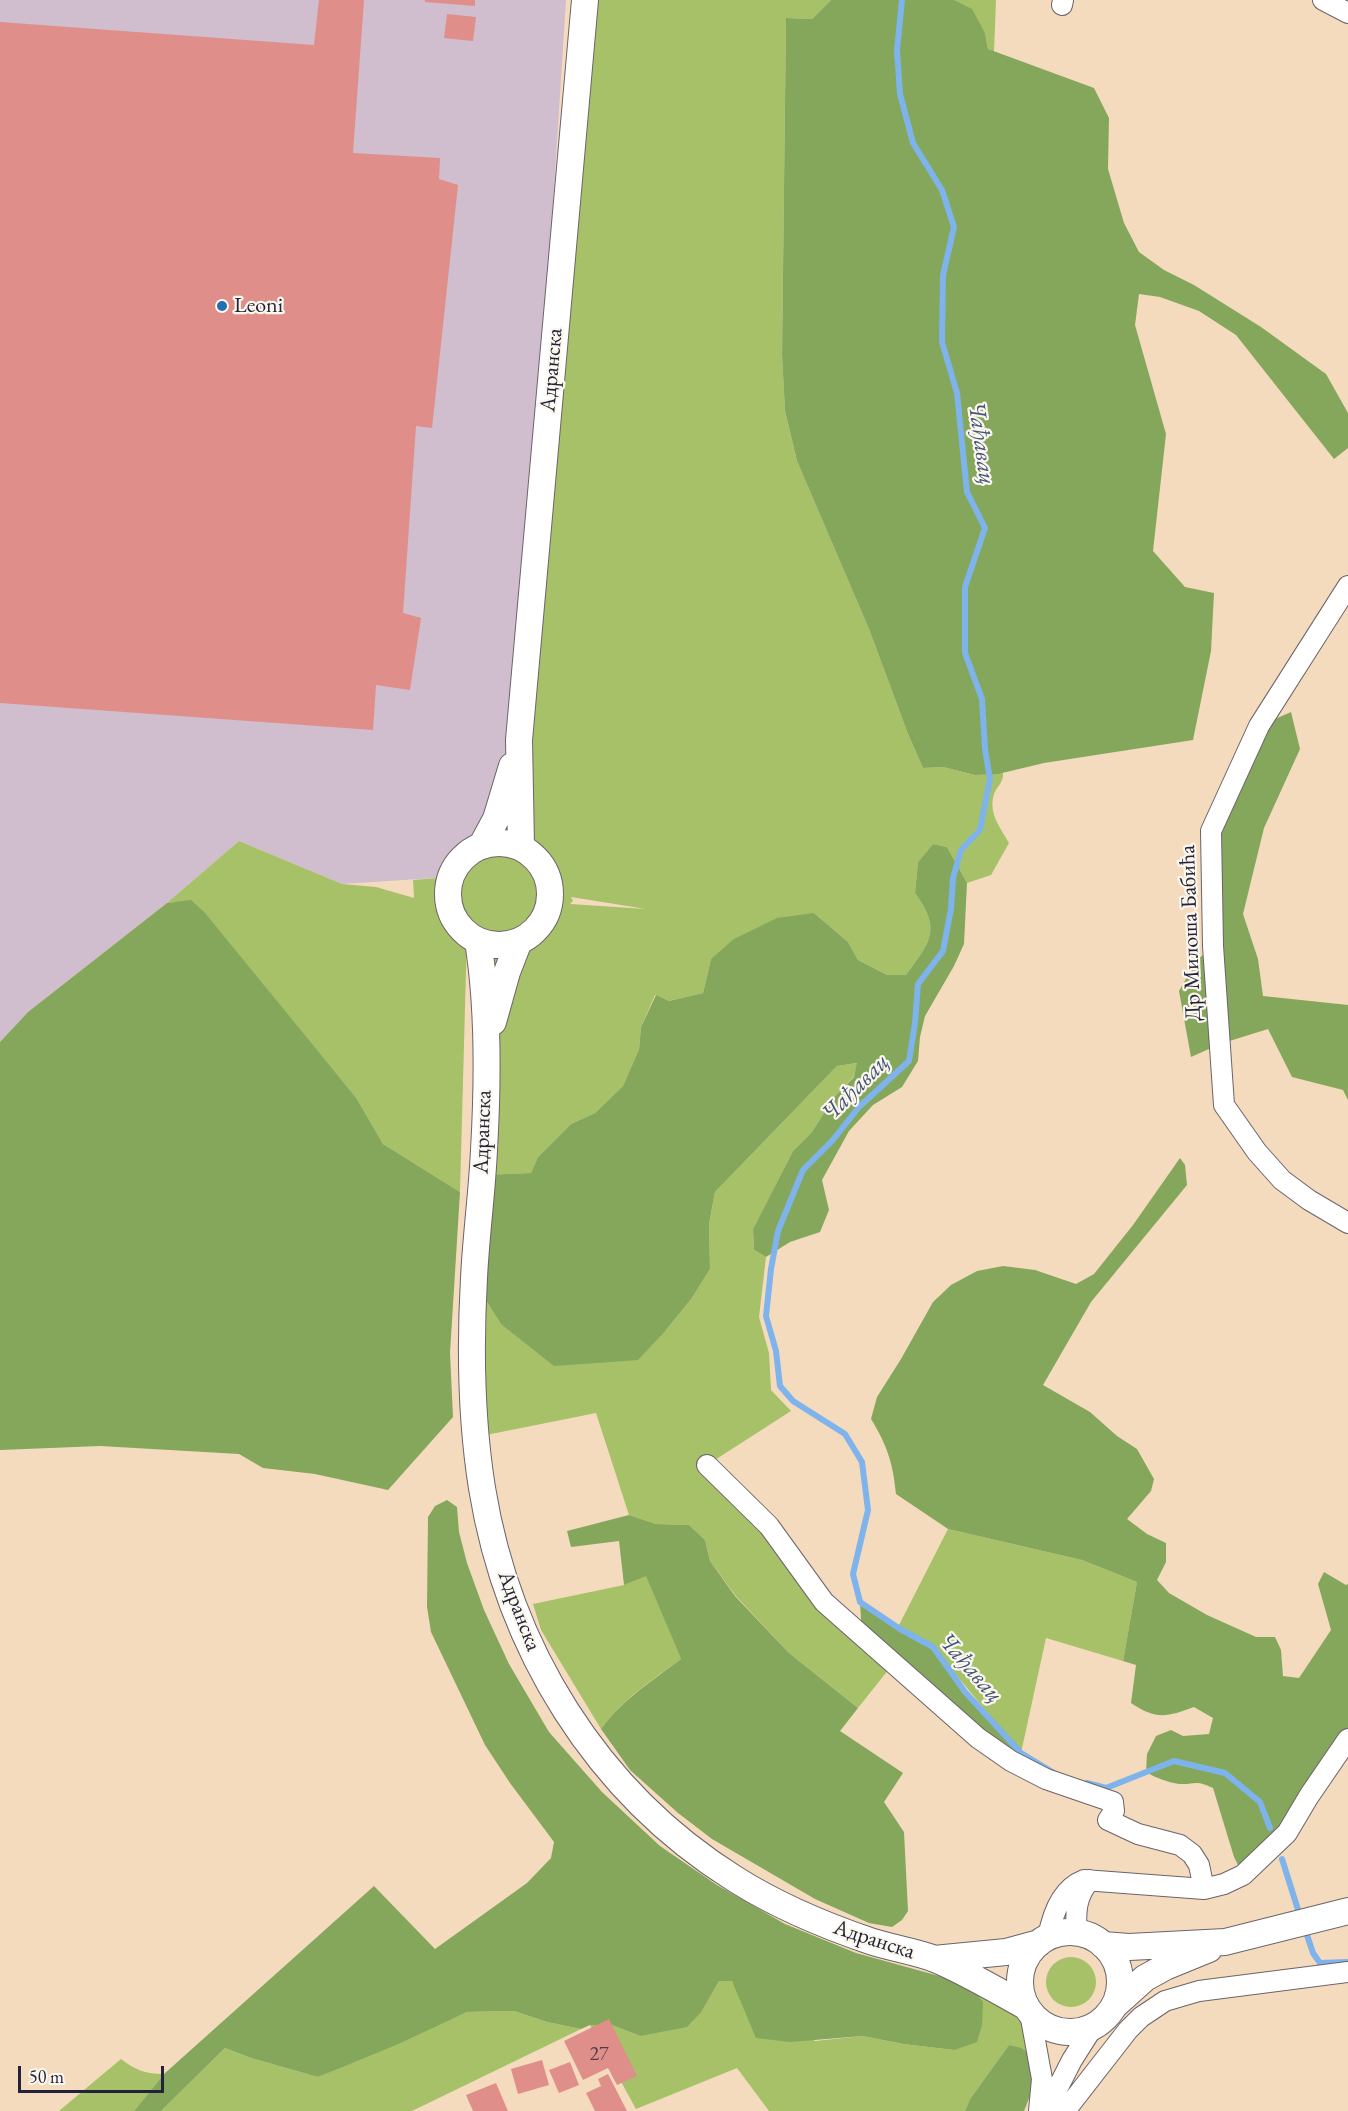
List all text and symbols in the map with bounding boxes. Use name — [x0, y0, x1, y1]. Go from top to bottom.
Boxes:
place label: Leoni — [234, 293, 283, 319]
marker: Leoni — [215, 299, 229, 313]
street label: Адранска — [535, 327, 569, 413]
water label: Чађавац — [961, 400, 1001, 486]
street label: Др Милоша Бабића — [1175, 844, 1207, 1022]
water label: Чађавац — [816, 1048, 896, 1128]
street label: Адранска — [468, 1090, 498, 1174]
street label: Адранска — [492, 1567, 546, 1655]
water label: Чађавац — [932, 1627, 1008, 1709]
street label: Адранска — [830, 1914, 918, 1966]
house number: 27 — [589, 2043, 609, 2067]
scale bar — [21, 2054, 166, 2092]
text: 50 m — [29, 2065, 64, 2088]

